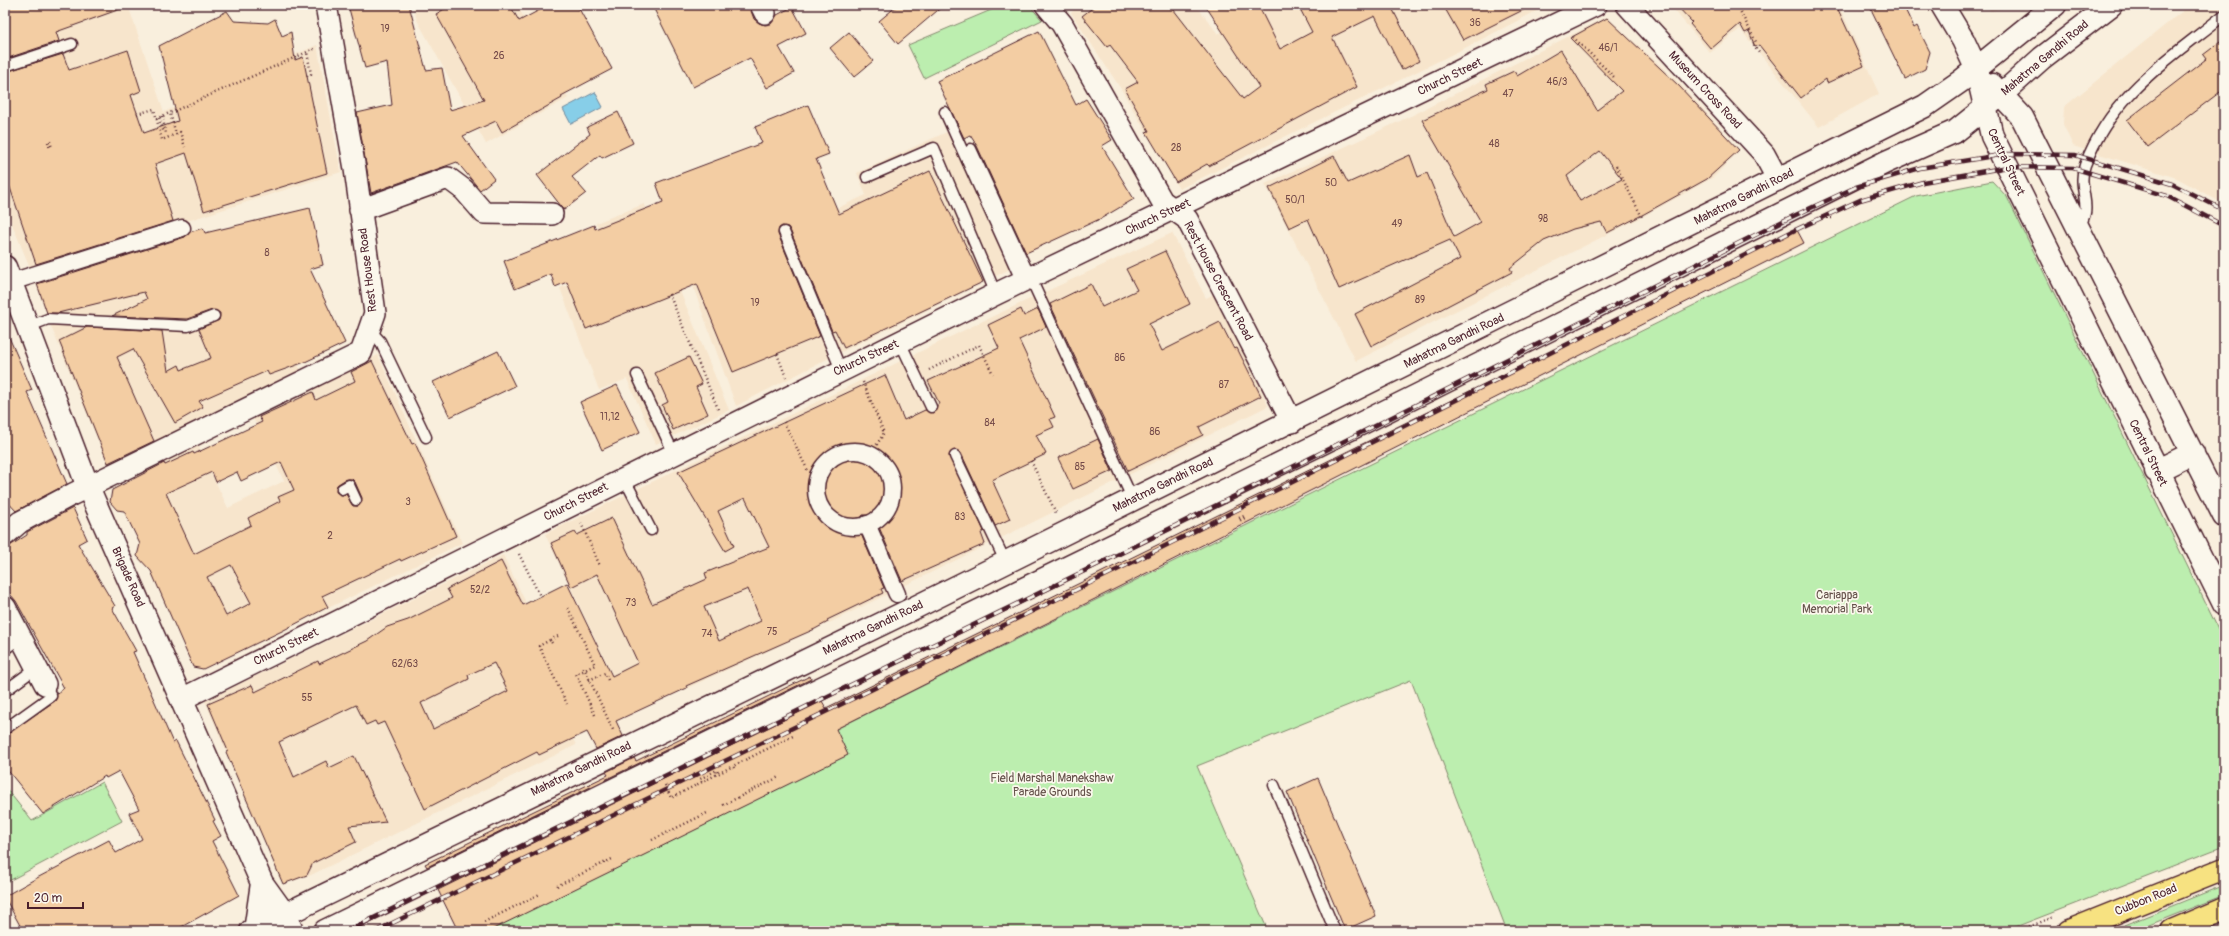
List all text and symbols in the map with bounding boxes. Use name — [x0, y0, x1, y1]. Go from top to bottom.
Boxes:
house number: 36 — [1469, 17, 1481, 29]
street label: Mahatma Gandhi Road — [1998, 17, 2092, 99]
house number: 19 — [380, 23, 390, 35]
house number: 46/1 — [1598, 42, 1618, 54]
street label: Museum Cross Road — [1665, 48, 1745, 132]
house number: 26 — [493, 50, 505, 62]
street label: Church Street — [1415, 55, 1485, 99]
house number: 46/3 — [1547, 76, 1568, 88]
house number: 47 — [1502, 88, 1514, 100]
street label: Central Street — [1984, 126, 2028, 198]
house number: 48 — [1489, 138, 1499, 150]
house number: 28 — [1171, 142, 1181, 154]
street label: Mahatma Gandhi Road — [1692, 165, 1796, 229]
house number: 50 — [1325, 177, 1337, 189]
house number: 50/1 — [1285, 194, 1305, 206]
street label: Church Street — [1123, 195, 1193, 239]
house number: 98 — [1538, 213, 1548, 225]
house number: 49 — [1392, 218, 1402, 230]
street label: Rest House Crescent Road — [1180, 219, 1256, 343]
street label: Rest House Road — [355, 227, 381, 313]
house number: 8 — [264, 247, 270, 259]
house number: 89 — [1415, 294, 1425, 306]
house number: 19 — [750, 297, 760, 309]
street label: Mahatma Gandhi Road — [1401, 310, 1507, 372]
street label: Church Street — [831, 336, 901, 380]
house number: 86 — [1115, 352, 1126, 364]
house number: 87 — [1219, 379, 1230, 391]
house number: 11,12 — [600, 411, 620, 423]
house number: 84 — [985, 417, 996, 429]
street label: Central Street — [2125, 417, 2171, 489]
house number: 86 — [1150, 426, 1161, 438]
street label: Mahatma Gandhi Road — [1110, 454, 1216, 516]
house number: 85 — [1075, 461, 1085, 473]
street label: Church Street — [541, 479, 611, 525]
house number: 3 — [405, 496, 411, 508]
house number: 83 — [955, 511, 966, 523]
house number: 2 — [327, 530, 333, 542]
street label: Brigade Road — [108, 545, 148, 609]
house number: 52/2 — [470, 584, 490, 596]
park label: Cariappa Memorial Park — [1802, 588, 1872, 617]
house number: 73 — [626, 597, 637, 609]
street label: Mahatma Gandhi Road — [820, 597, 926, 659]
street label: Church Street — [251, 625, 321, 669]
house number: 75 — [767, 626, 777, 638]
house number: 74 — [701, 628, 713, 640]
house number: 62/63 — [392, 658, 419, 670]
house number: 55 — [302, 692, 312, 704]
street label: Mahatma Gandhi Road — [528, 738, 634, 800]
park label: Field Marshal Manekshaw Parade Grounds — [990, 771, 1114, 800]
street label: Cubbon Road — [2113, 881, 2179, 919]
scale bar — [28, 884, 83, 910]
text: 20 m — [34, 891, 63, 906]

